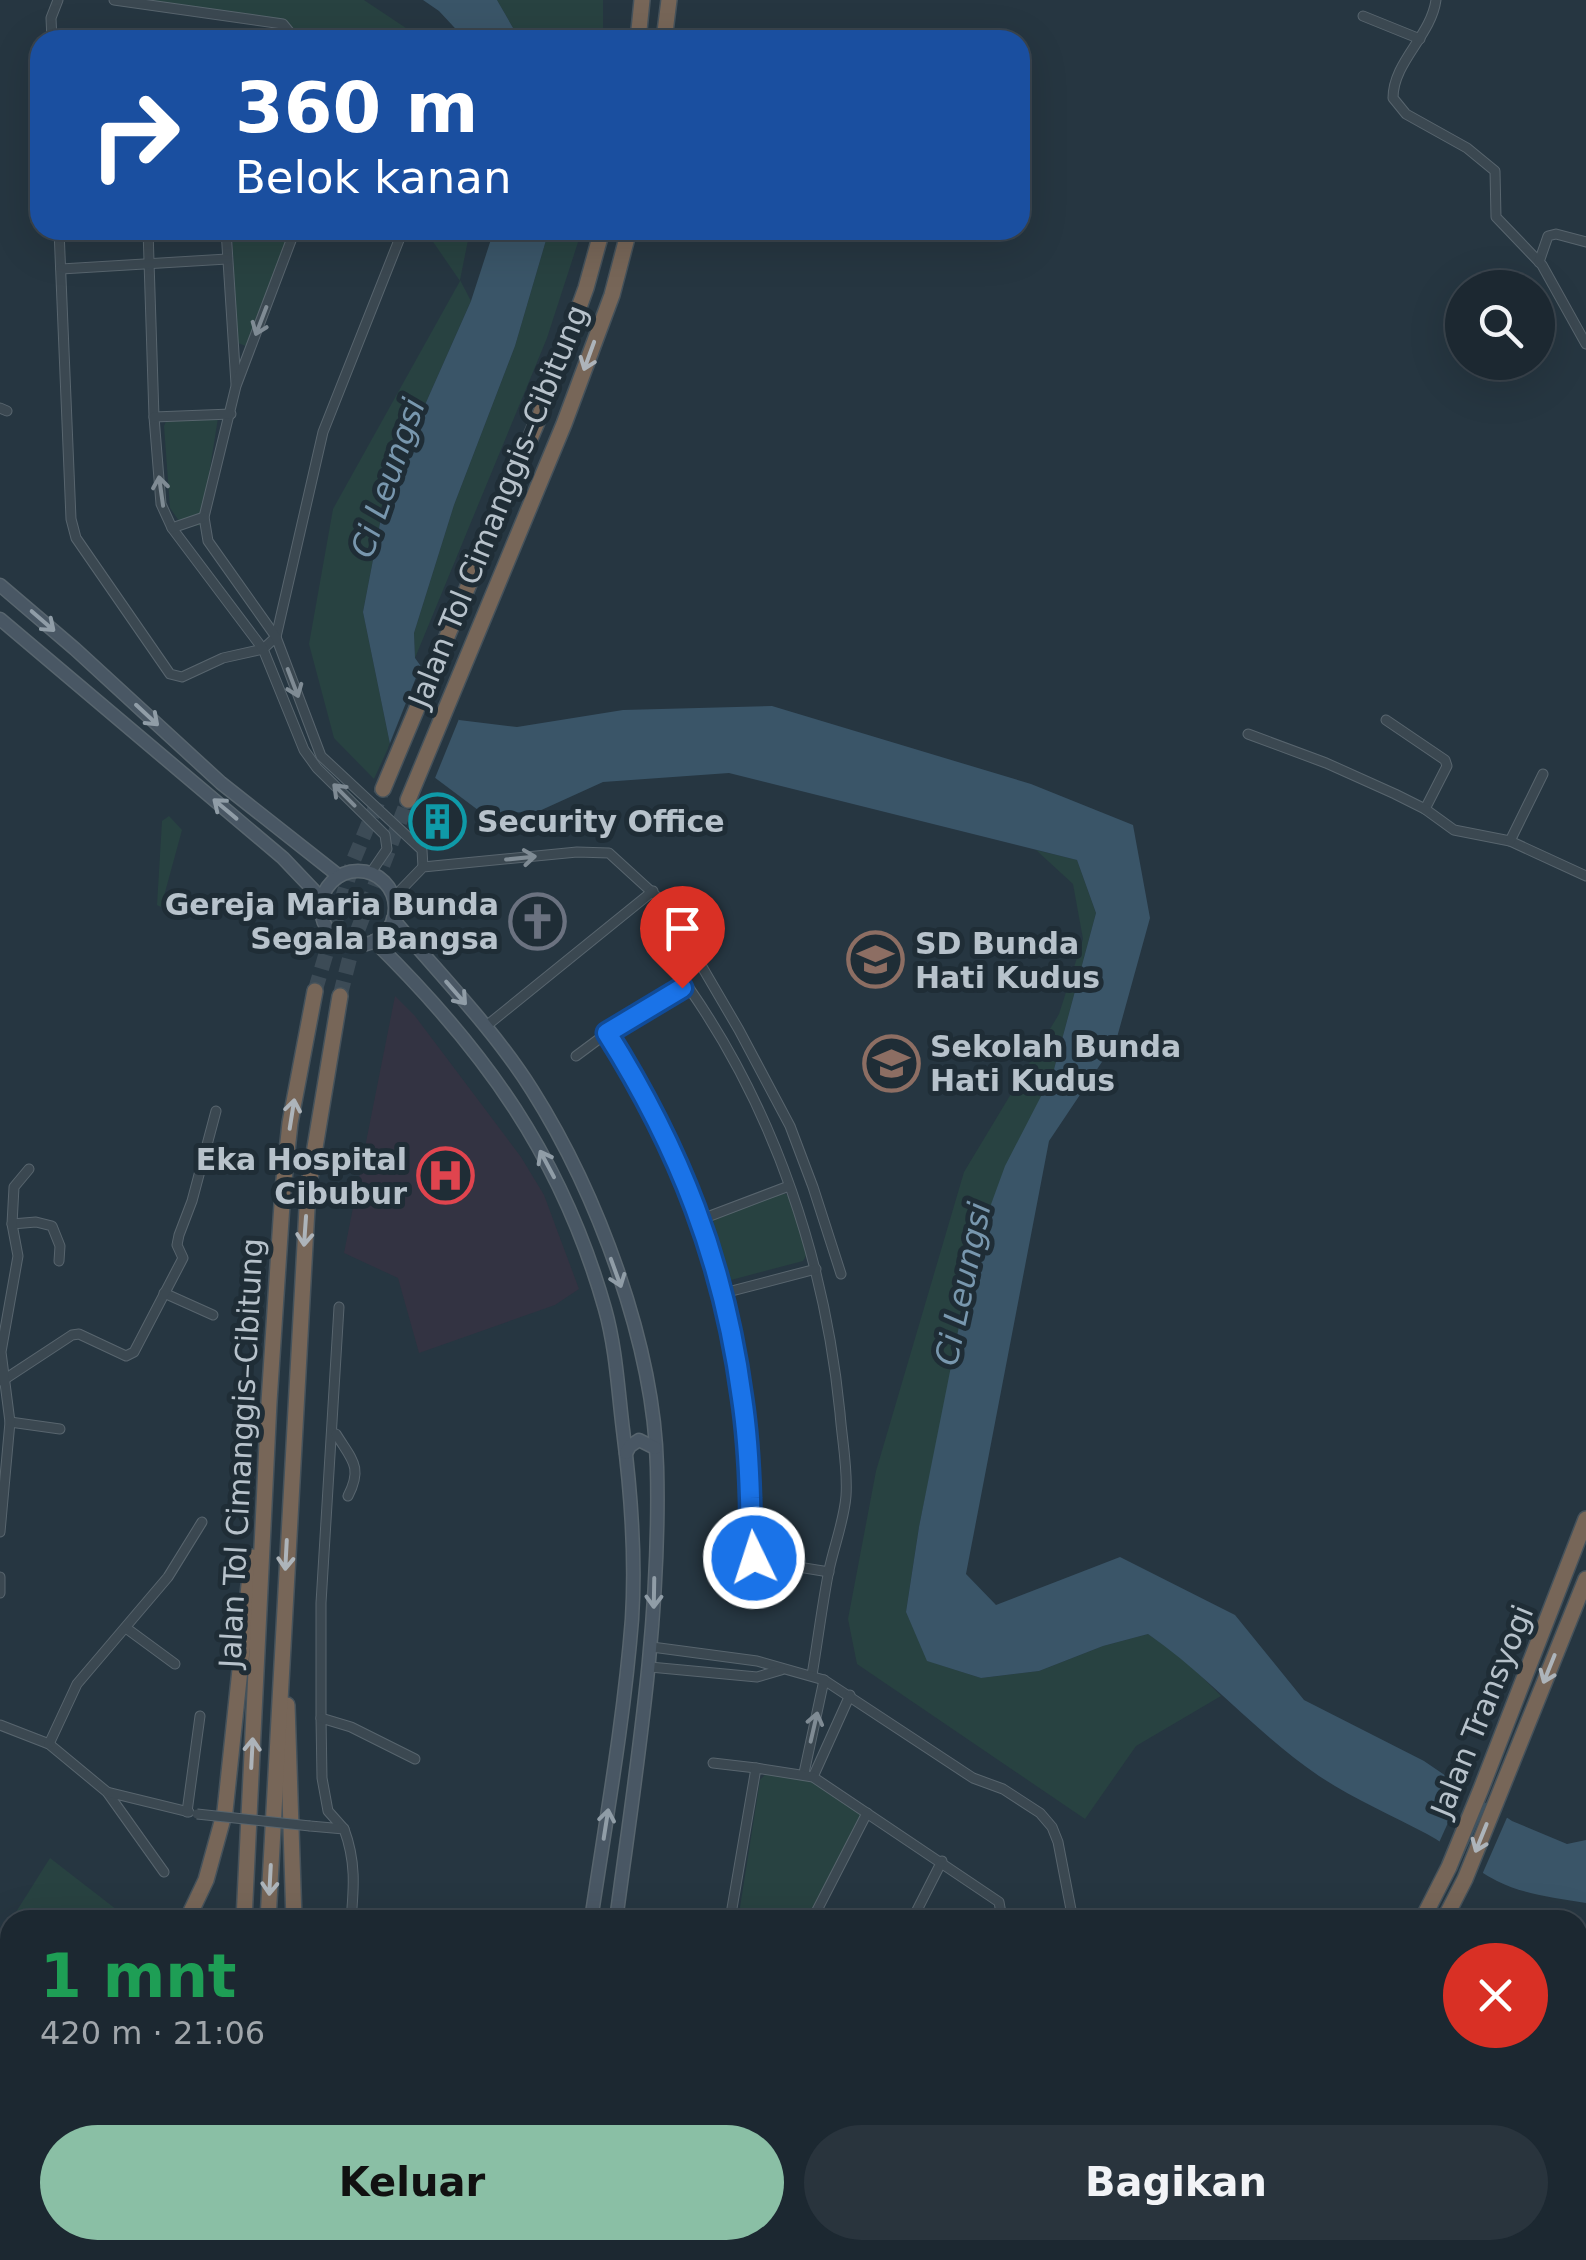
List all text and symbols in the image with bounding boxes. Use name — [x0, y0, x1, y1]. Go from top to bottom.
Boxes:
text: 360 m — [235, 67, 478, 149]
icon: right — [70, 70, 200, 200]
text: Belok kanan — [235, 151, 511, 204]
map controls — [1445, 270, 1555, 380]
button: search — [1445, 270, 1555, 380]
street label: Jalan Tol Cimanggis–Cibitung — [400, 300, 595, 714]
one-way arrow — [251, 305, 269, 336]
one-way arrow — [579, 340, 597, 371]
water label: Ci Leungsi — [343, 394, 433, 562]
one-way arrow — [151, 475, 170, 508]
one-way arrow — [29, 610, 55, 632]
one-way arrow — [286, 667, 304, 698]
one-way arrow — [134, 703, 159, 726]
one-way arrow — [333, 783, 357, 807]
building icon: Security Office — [408, 791, 468, 851]
one-way arrow — [213, 798, 239, 820]
place label: Security Office — [477, 804, 725, 839]
one-way arrow — [504, 848, 536, 867]
pin — [640, 886, 725, 989]
place label: Gereja Maria Bunda Segala Bangsa — [165, 887, 499, 956]
church icon: Gereja Maria Bunda Segala Bangsa — [508, 891, 568, 951]
icon: arrive — [655, 901, 710, 956]
place label: SD Bunda Hati Kudus — [915, 926, 1100, 995]
school or university icon: SD Bunda Hati Kudus — [846, 930, 906, 990]
one-way arrow — [445, 980, 467, 1006]
place label: Sekolah Bunda Hati Kudus — [930, 1029, 1181, 1098]
school or university icon: Sekolah Bunda Hati Kudus — [861, 1033, 921, 1093]
one-way arrow — [283, 1098, 302, 1131]
place label: Eka Hospital Cibubur — [196, 1142, 407, 1211]
hospital icon: Eka Hospital Cibubur — [416, 1146, 476, 1206]
one-way arrow — [537, 1149, 556, 1179]
water label: Ci Leungsi — [927, 1199, 999, 1369]
one-way arrow — [295, 1214, 314, 1246]
street label: Jalan Tol Cimanggis–Cibitung — [212, 1237, 270, 1671]
one-way arrow — [609, 1257, 627, 1289]
position arrow — [702, 1506, 806, 1610]
one-way arrow — [276, 1539, 295, 1571]
one-way arrow — [644, 1577, 663, 1609]
street label: Jalan Transyogi — [1423, 1600, 1540, 1824]
one-way arrow — [1538, 1654, 1556, 1684]
one-way arrow — [806, 1712, 824, 1744]
one-way arrow — [243, 1737, 262, 1769]
one-way arrow — [597, 1808, 615, 1840]
one-way arrow — [1471, 1823, 1489, 1853]
one-way arrow — [260, 1863, 279, 1895]
text: 1 mnt — [40, 1941, 237, 2011]
button: close — [1443, 1943, 1548, 2048]
text: 420 m · 21:06 — [40, 2014, 265, 2052]
button: Keluar — [40, 2125, 784, 2240]
button: Bagikan — [804, 2125, 1548, 2240]

